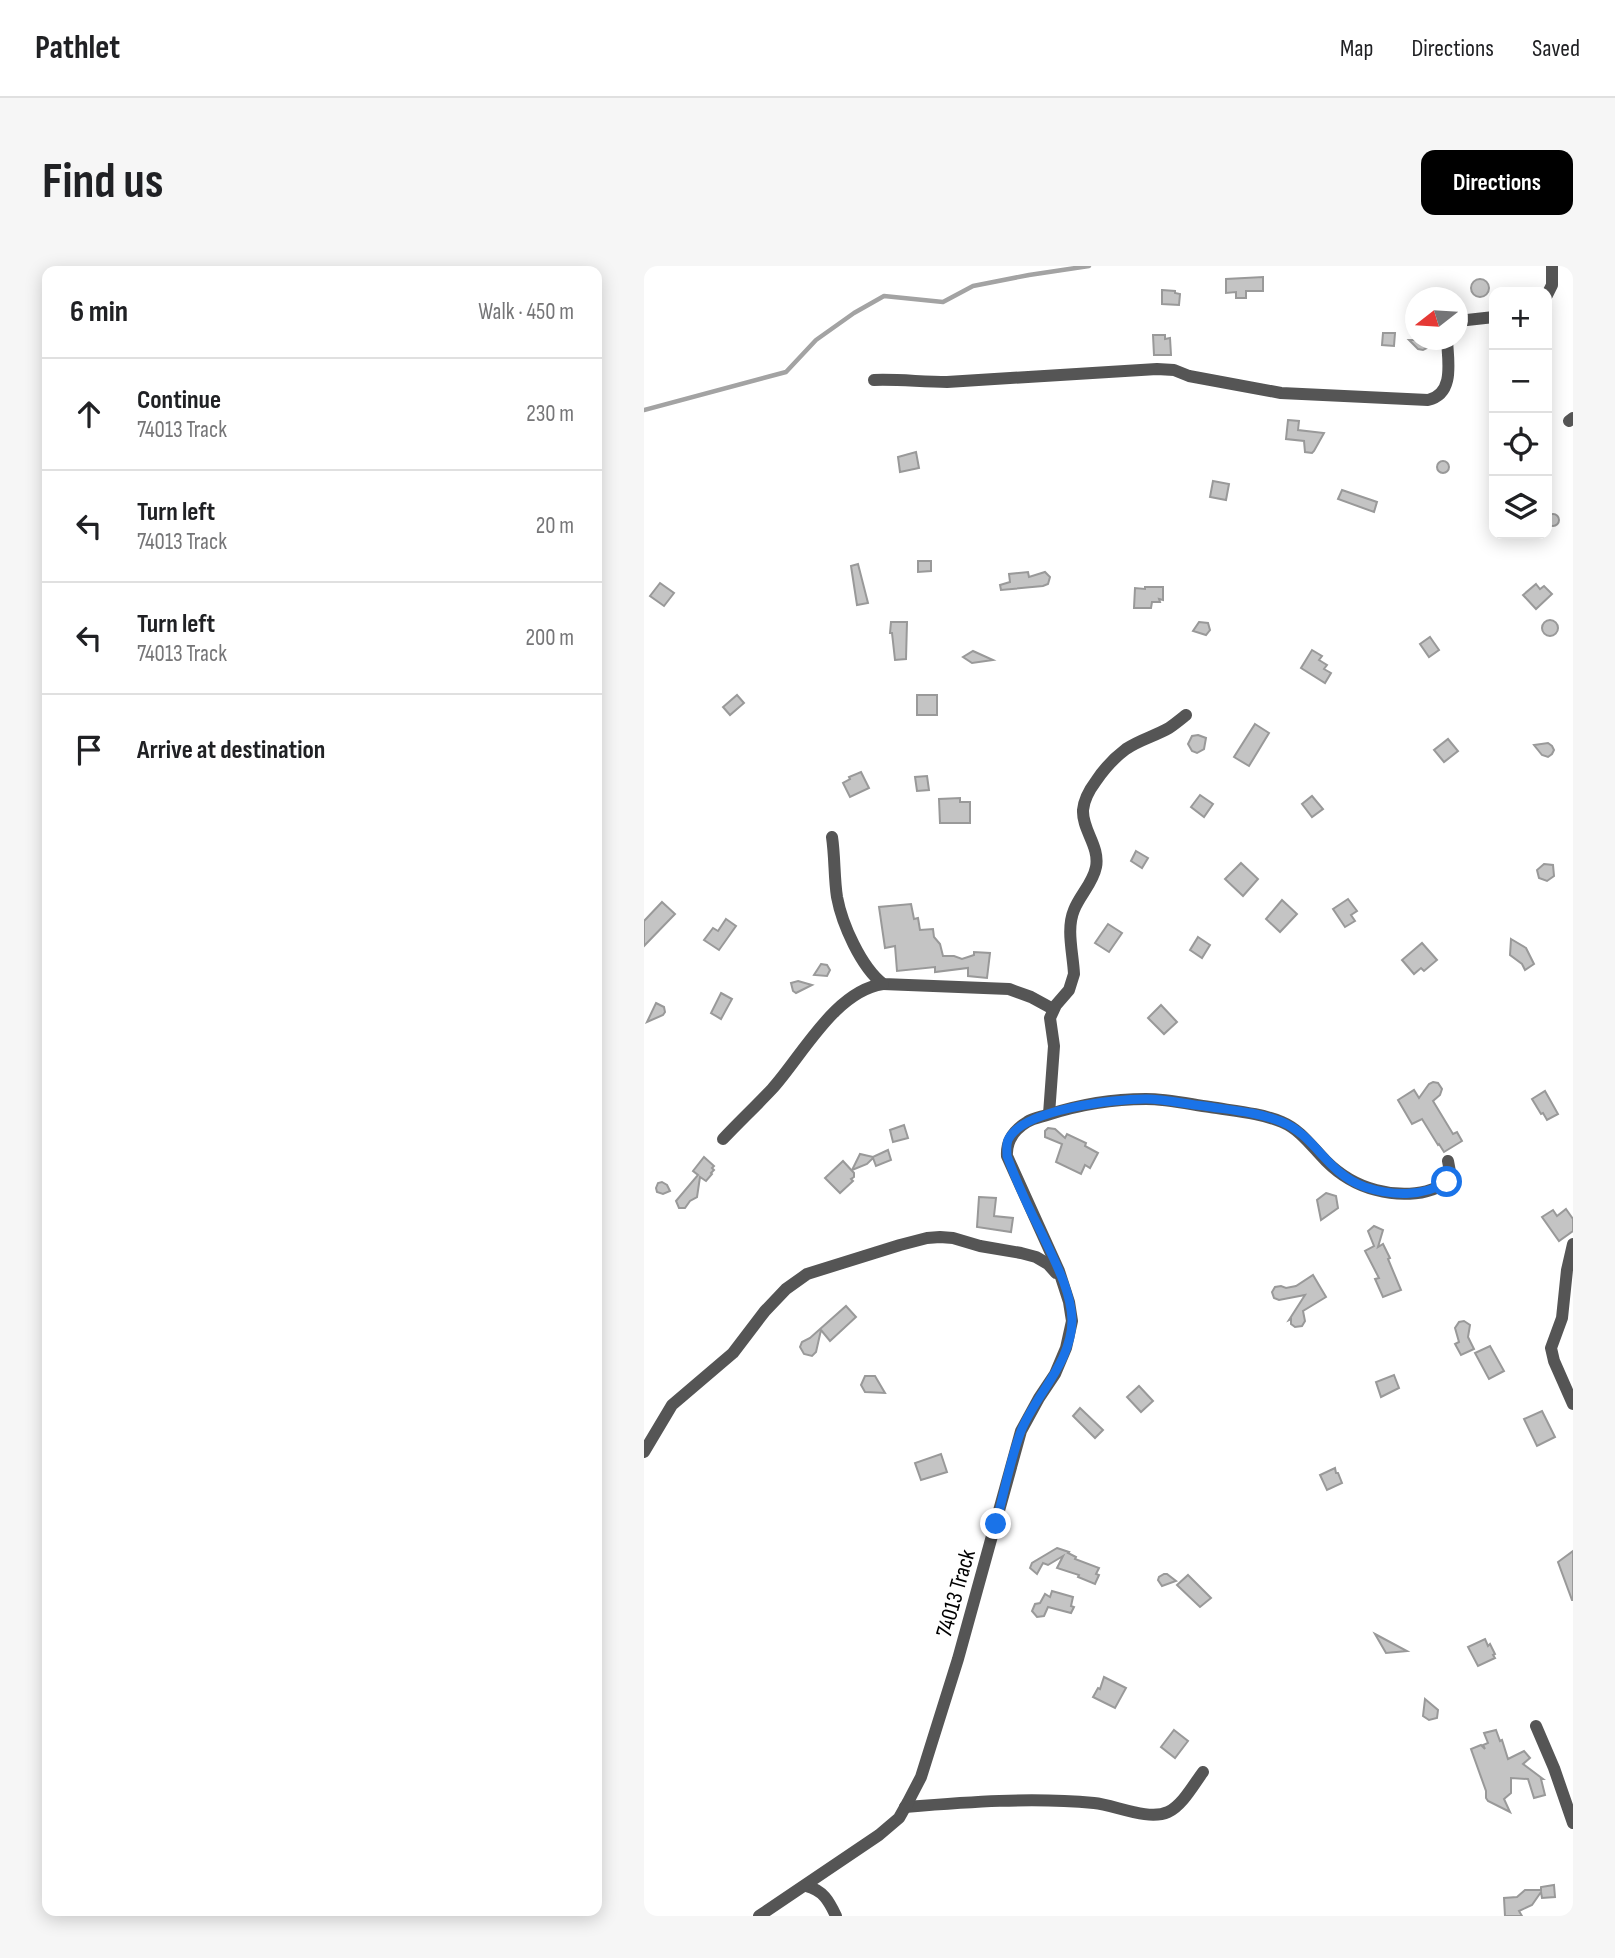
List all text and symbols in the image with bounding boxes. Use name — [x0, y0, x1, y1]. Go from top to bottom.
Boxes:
text: Pathlet — [35, 28, 120, 68]
text: Map — [1340, 34, 1373, 63]
text: Directions — [1411, 34, 1494, 63]
text: Saved — [1532, 34, 1580, 63]
button: Directions — [1421, 150, 1573, 215]
text: Find us — [42, 153, 164, 212]
north arrow — [1405, 287, 1468, 350]
map controls — [1489, 287, 1552, 539]
button: + — [1489, 287, 1552, 350]
text: 6 min — [70, 294, 128, 330]
text: Walk · 450 m — [478, 298, 574, 326]
button: − — [1489, 350, 1552, 413]
text: Continue — [137, 385, 221, 416]
icon: ahead — [70, 395, 108, 433]
text: 230 m — [526, 400, 574, 428]
button: locate — [1489, 413, 1552, 476]
text: 74013 Track — [137, 416, 227, 444]
button: layers — [1489, 476, 1552, 539]
text: Turn left — [137, 497, 215, 528]
icon: left — [70, 507, 108, 545]
text: 20 m — [536, 512, 574, 540]
text: 74013 Track — [137, 528, 227, 556]
text: Turn left — [137, 609, 215, 640]
icon: left — [70, 619, 108, 657]
text: 200 m — [526, 624, 574, 652]
text: 74013 Track — [137, 640, 227, 668]
icon: arrive — [70, 731, 108, 769]
text: Arrive at destination — [137, 735, 325, 766]
route start — [1431, 1166, 1462, 1197]
route end — [980, 1508, 1011, 1539]
street label: 74013 Track — [930, 1546, 982, 1640]

